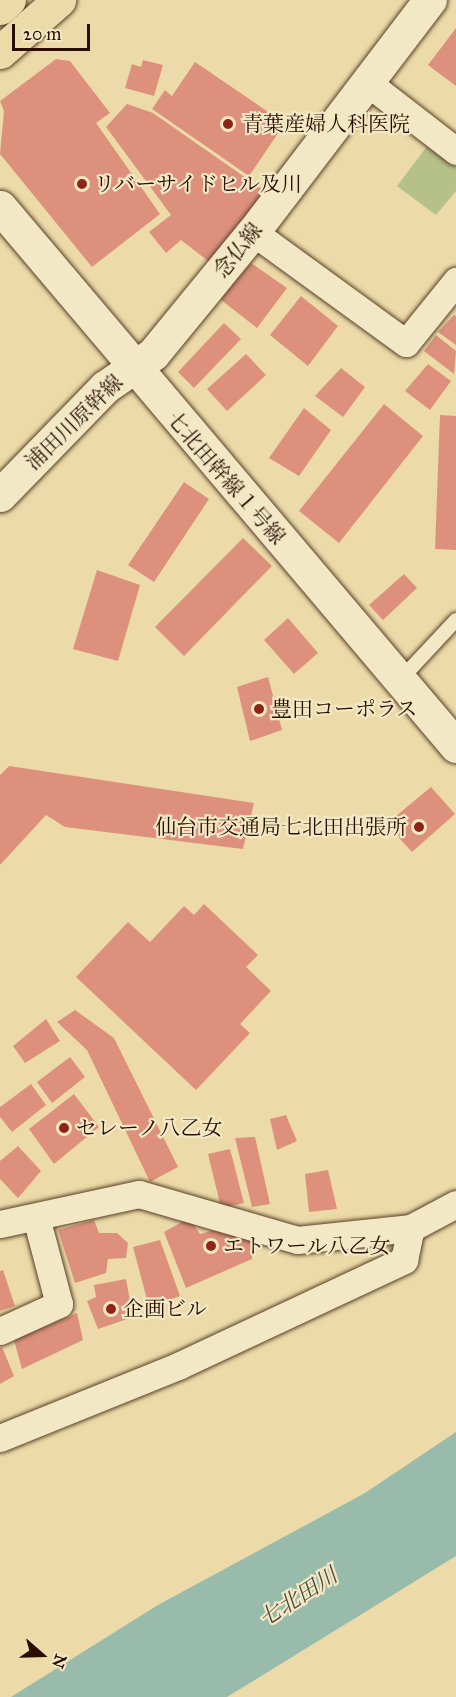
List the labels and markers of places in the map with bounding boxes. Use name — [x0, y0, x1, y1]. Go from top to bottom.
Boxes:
place label: 青葉産婦人科医院 — [242, 111, 410, 137]
marker: 青葉産婦人科医院 — [219, 115, 237, 133]
place label: リバーサイドヒル及川 — [94, 171, 304, 197]
marker: リバーサイドヒル及川 — [75, 177, 89, 191]
place label: 豊田コーポラス — [271, 696, 418, 722]
marker: 豊田コーポラス — [252, 702, 266, 716]
place label: 仙台市交通局七北田出張所 — [155, 814, 407, 840]
marker: 仙台市交通局七北田出張所 — [412, 820, 426, 834]
place label: セレーノ八乙女 — [76, 1115, 223, 1141]
marker: セレーノ八乙女 — [57, 1121, 71, 1135]
place label: エトワール八乙女 — [223, 1233, 391, 1259]
marker: エトワール八乙女 — [204, 1239, 218, 1253]
place label: 企画ビル — [123, 1296, 207, 1322]
marker: 企画ビル — [104, 1302, 118, 1316]

